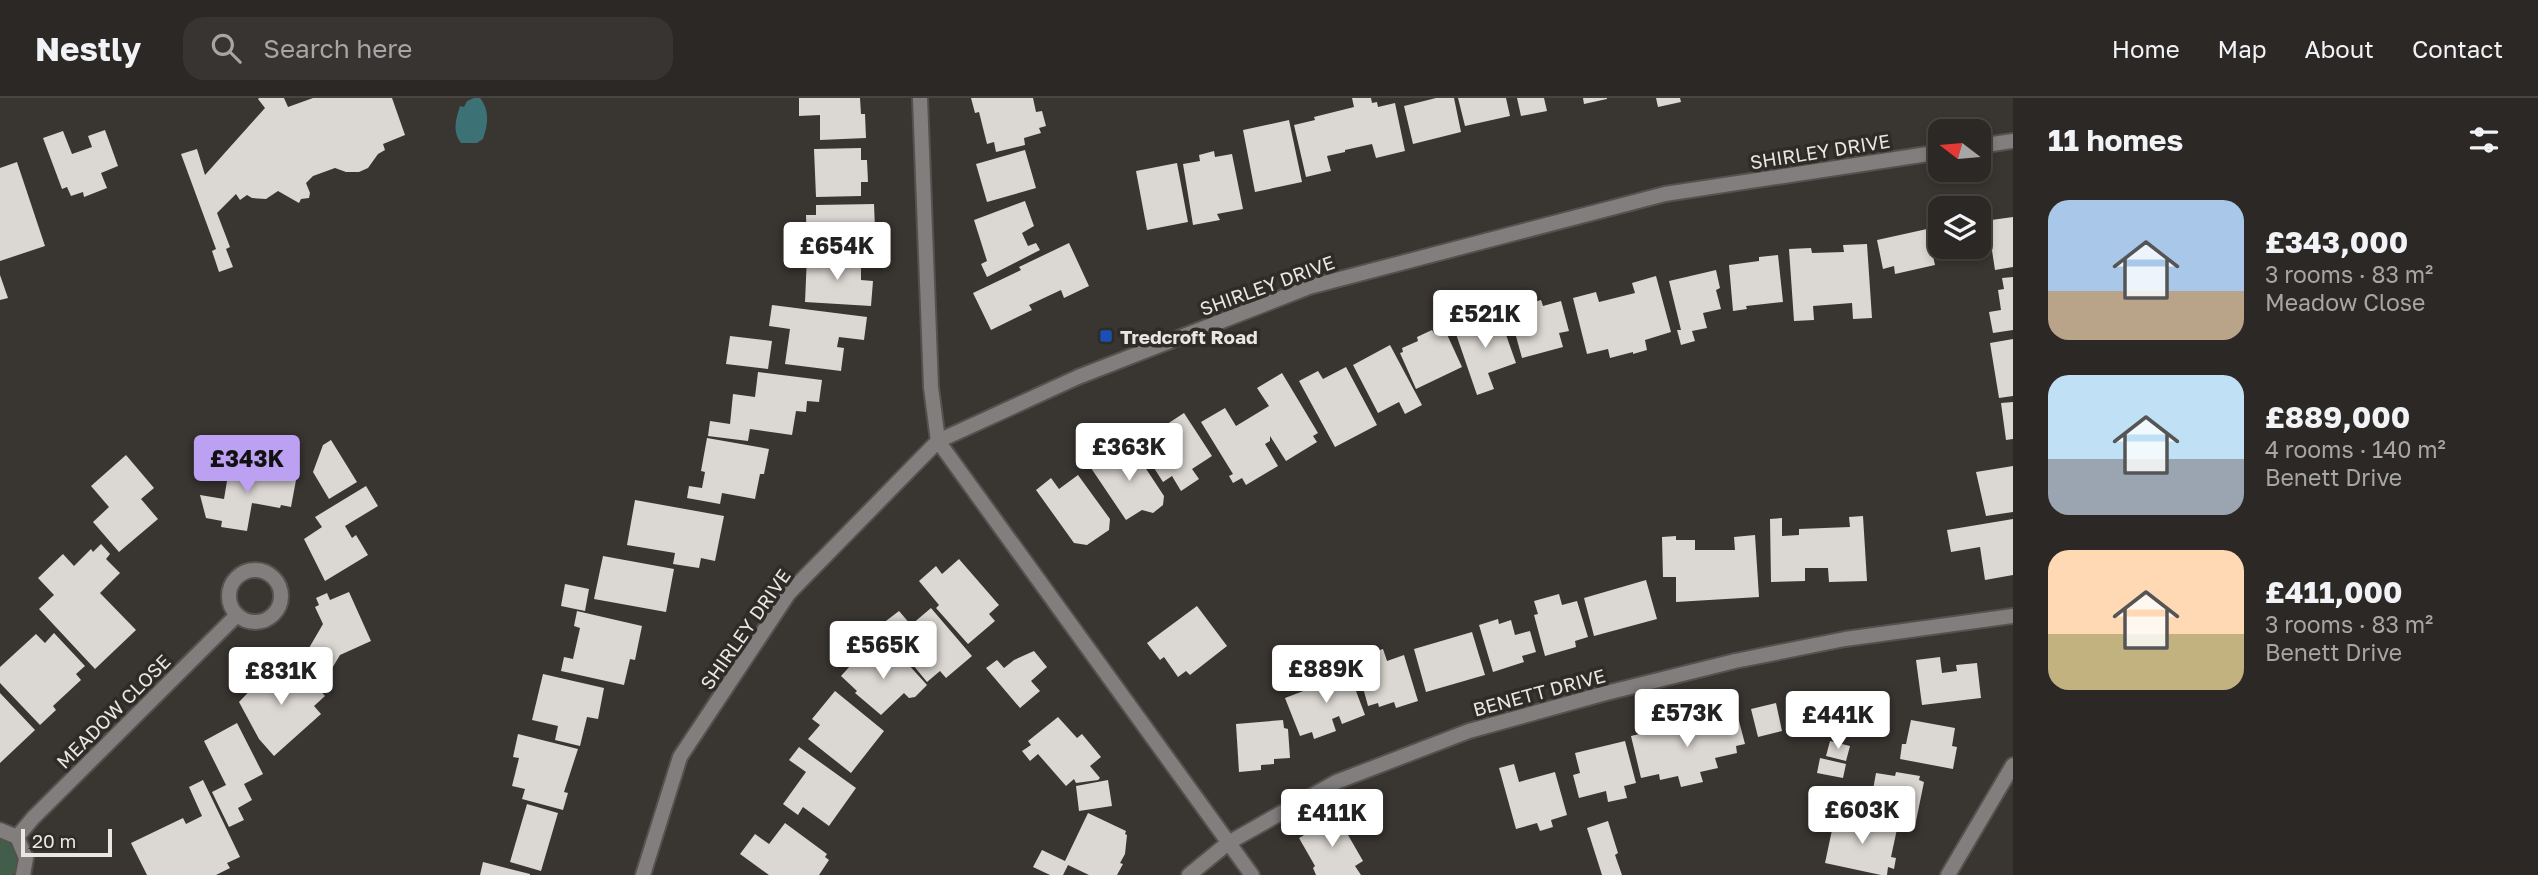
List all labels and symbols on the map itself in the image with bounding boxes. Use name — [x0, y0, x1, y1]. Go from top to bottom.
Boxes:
north arrow — [1928, 119, 1992, 182]
street label: SHIRLEY DRIVE — [1748, 129, 1892, 173]
pin: £654K — [788, 222, 886, 282]
street label: SHIRLEY DRIVE — [1197, 250, 1337, 320]
pin: £521K — [1436, 290, 1534, 350]
place label: Tredcroft Road — [1120, 325, 1258, 348]
marker: Tredcroft Road — [1098, 328, 1114, 344]
pin: £363K — [1080, 424, 1178, 483]
pin: £343K — [198, 436, 296, 495]
street label: SHIRLEY DRIVE — [695, 564, 795, 694]
pin: £565K — [834, 622, 932, 681]
pin: £889K — [1277, 646, 1375, 705]
pin: £831K — [232, 648, 330, 707]
street label: MEADOW CLOSE — [51, 649, 175, 773]
street label: BENETT DRIVE — [1470, 663, 1608, 721]
pin: £573K — [1638, 690, 1736, 749]
pin: £441K — [1789, 692, 1887, 751]
pin: £603K — [1813, 786, 1911, 846]
pin: £411K — [1283, 790, 1381, 849]
scale bar — [21, 826, 112, 858]

